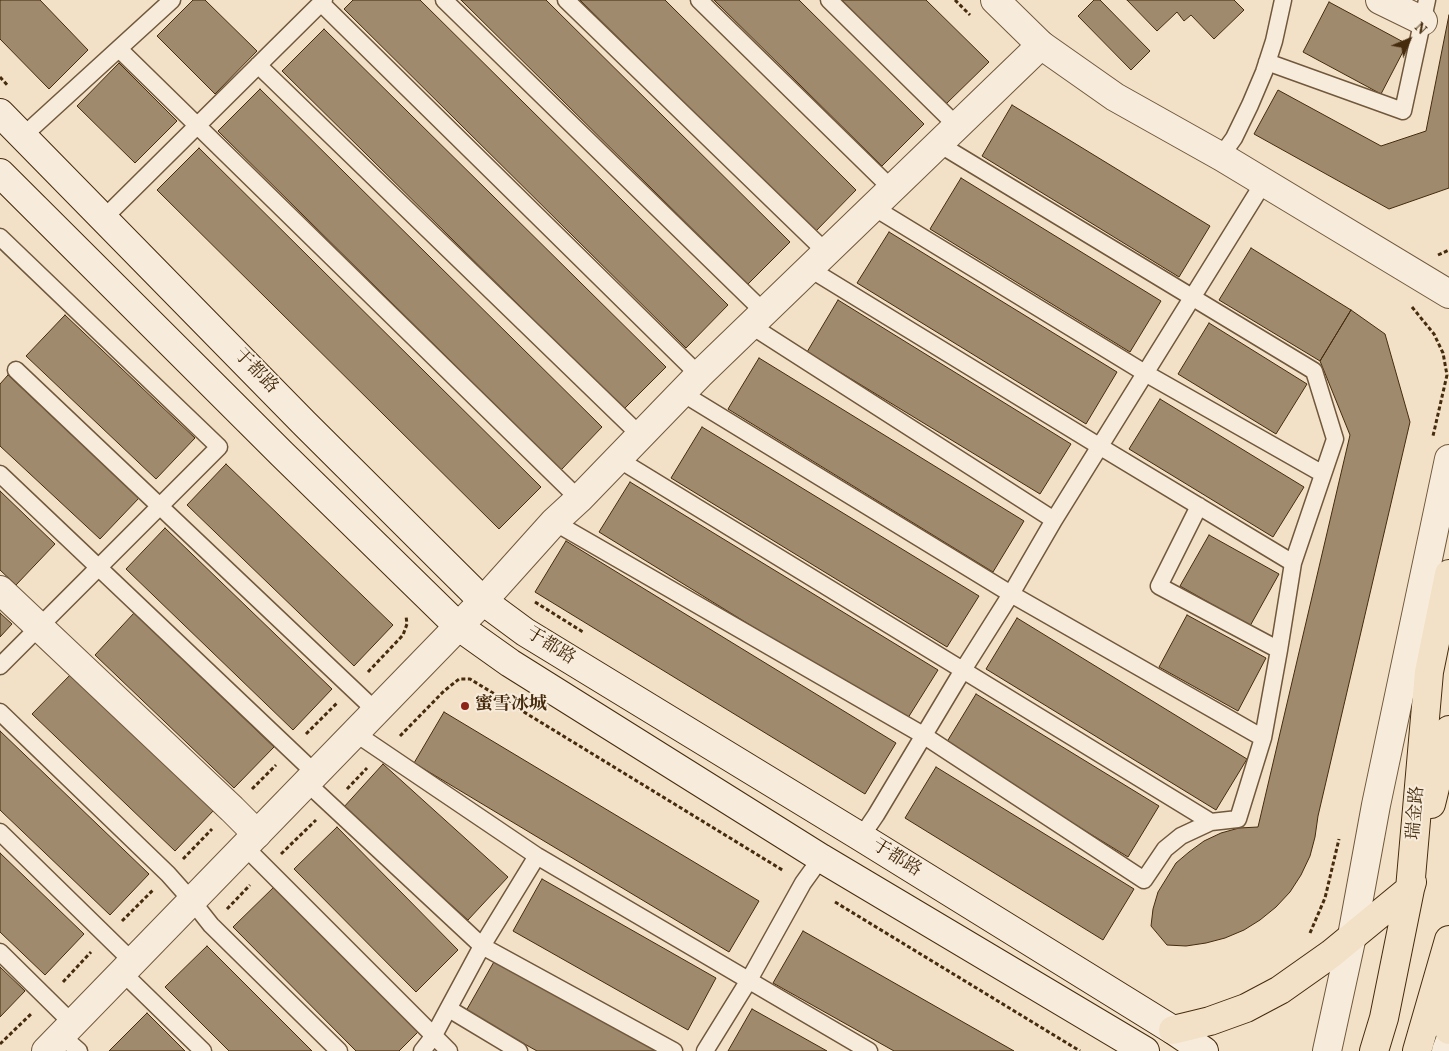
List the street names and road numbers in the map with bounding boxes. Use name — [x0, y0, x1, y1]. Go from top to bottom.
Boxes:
street label: 于都路 — [228, 345, 282, 399]
street label: 于都路 — [521, 624, 579, 670]
street label: 瑞金路 — [1404, 785, 1430, 841]
street label: 于都路 — [867, 836, 925, 882]

